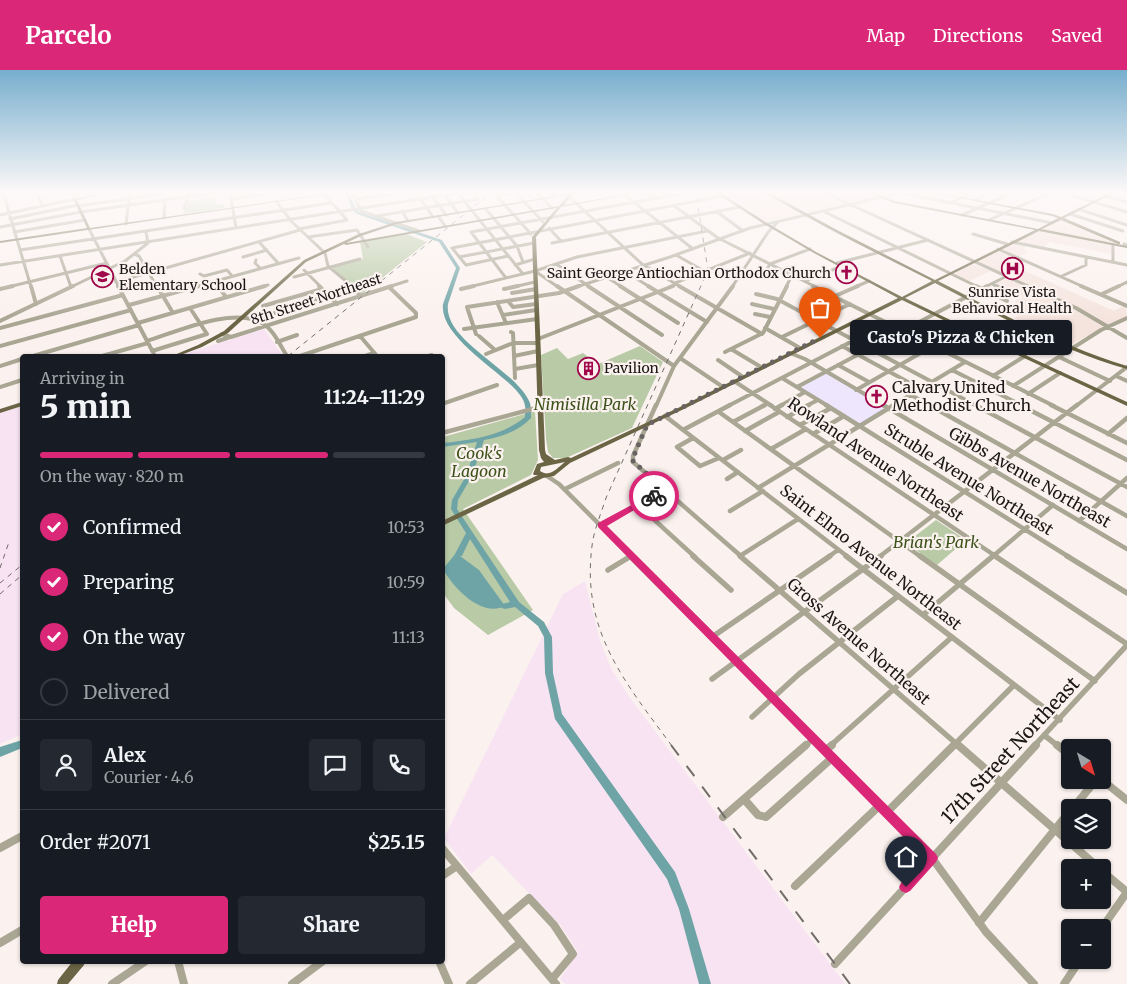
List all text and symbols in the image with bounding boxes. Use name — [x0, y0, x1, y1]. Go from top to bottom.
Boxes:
text: Parcelo — [25, 20, 112, 51]
text: Map — [867, 24, 905, 47]
text: Directions — [933, 24, 1023, 47]
text: Saved — [1051, 24, 1102, 47]
hospital icon: Sunrise Vista Behavioral Health — [1000, 257, 1024, 281]
place label: Belden Elementary School — [119, 260, 247, 294]
church icon: Saint George Antiochian Orthodox Church — [835, 261, 859, 285]
place label: Saint George Antiochian Orthodox Church — [547, 264, 831, 282]
school or university icon: Belden Elementary School — [91, 265, 115, 289]
street label: 8th Street Northeast — [248, 269, 384, 329]
place label: Sunrise Vista Behavioral Health — [952, 283, 1072, 317]
pin — [799, 287, 841, 338]
icon: bag — [806, 294, 834, 322]
callout: Casto's Pizza & Chicken — [850, 320, 1072, 356]
text: Casto's Pizza & Chicken — [868, 327, 1054, 347]
building icon: Pavilion — [576, 356, 600, 380]
place label: Pavilion — [604, 359, 659, 377]
text: Arriving in — [40, 368, 125, 388]
place label: Calvary United Methodist Church — [892, 377, 1031, 415]
church icon: Calvary United Methodist Church — [864, 384, 888, 408]
text: 11:24–11:29 — [324, 385, 425, 409]
text: 5 min — [40, 387, 131, 427]
street label: Rowland Avenue Northeast — [784, 393, 968, 526]
park label: Nimisilla Park — [534, 394, 636, 414]
street label: Struble Avenue Northeast — [881, 419, 1058, 540]
street label: Gibbs Avenue Northeast — [945, 422, 1115, 532]
park label: Cook's Lagoon — [451, 443, 507, 481]
text: On the way · 820 m — [40, 466, 184, 486]
courier — [629, 471, 679, 521]
street label: Saint Elmo Avenue Northeast — [776, 480, 966, 634]
icon: bike — [640, 482, 668, 510]
icon: check — [40, 513, 68, 541]
text: Confirmed — [83, 515, 181, 539]
text: 10:53 — [387, 517, 425, 537]
park label: Brian's Park — [893, 532, 979, 552]
icon: check — [40, 568, 68, 596]
text: Preparing — [83, 570, 174, 594]
text: 10:59 — [386, 572, 425, 592]
street label: Gross Avenue Northeast — [783, 573, 935, 709]
icon: check — [40, 623, 68, 651]
text: On the way — [83, 625, 185, 649]
text: 11:13 — [392, 627, 425, 647]
street label: 17th Street Northeast — [936, 671, 1085, 828]
text: Delivered — [83, 680, 170, 704]
button: person — [40, 739, 92, 791]
button: chat — [309, 739, 361, 791]
button: phone — [373, 739, 425, 791]
north arrow — [1061, 739, 1111, 789]
map controls — [1061, 739, 1111, 969]
text: Alex — [104, 743, 146, 767]
text: Courier · 4.6 — [104, 767, 194, 787]
button: layers — [1061, 799, 1111, 849]
text: Order #2071 — [40, 830, 151, 854]
text: $25.15 — [367, 830, 425, 854]
pin — [885, 836, 927, 887]
icon: home — [892, 843, 920, 871]
button: + — [1061, 859, 1111, 909]
button: Help — [40, 896, 228, 954]
button: Share — [238, 896, 425, 954]
button: − — [1061, 919, 1111, 969]

